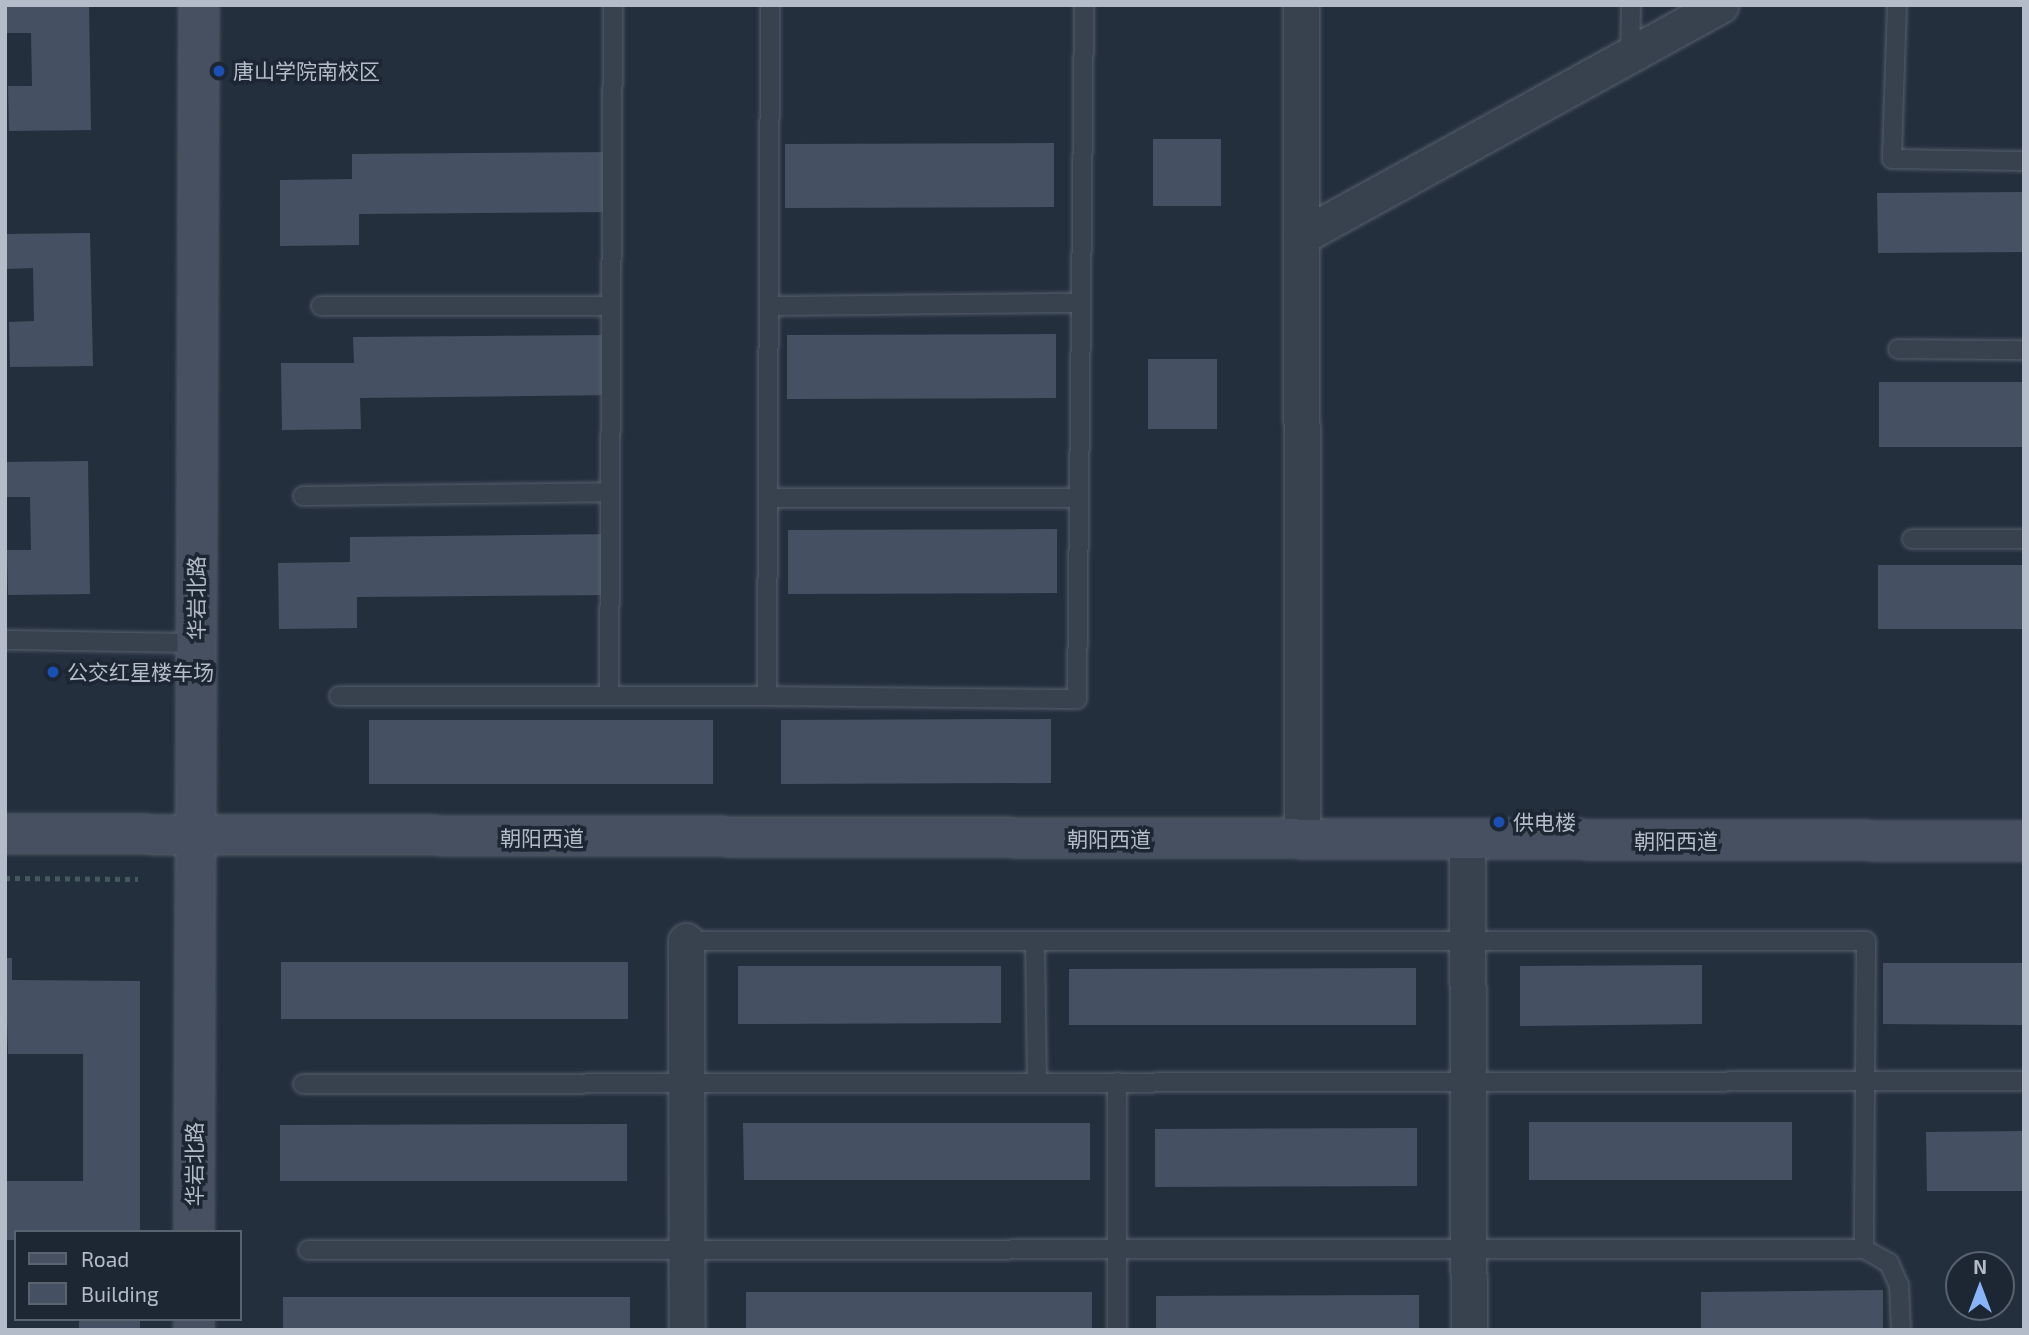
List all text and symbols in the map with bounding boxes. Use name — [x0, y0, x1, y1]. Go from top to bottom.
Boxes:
place label: 唐山学院南校区 — [233, 58, 380, 84]
marker: 唐山学院南校区 — [211, 63, 227, 79]
street label: 华岩北路 — [183, 556, 209, 640]
place label: 公交红星楼车场 — [67, 659, 214, 685]
marker: 公交红星楼车场 — [45, 664, 61, 680]
place label: 供电楼 — [1513, 809, 1576, 835]
marker: 供电楼 — [1491, 814, 1507, 830]
street label: 朝阳西道 — [500, 825, 584, 851]
street label: 朝阳西道 — [1067, 826, 1151, 852]
street label: 朝阳西道 — [1634, 828, 1718, 854]
street label: 华岩北路 — [181, 1122, 207, 1206]
legend — [14, 1230, 242, 1321]
text: Road — [81, 1246, 129, 1271]
north arrow — [1945, 1251, 2015, 1321]
text: N — [1973, 1255, 1987, 1278]
text: Building — [81, 1281, 159, 1306]

